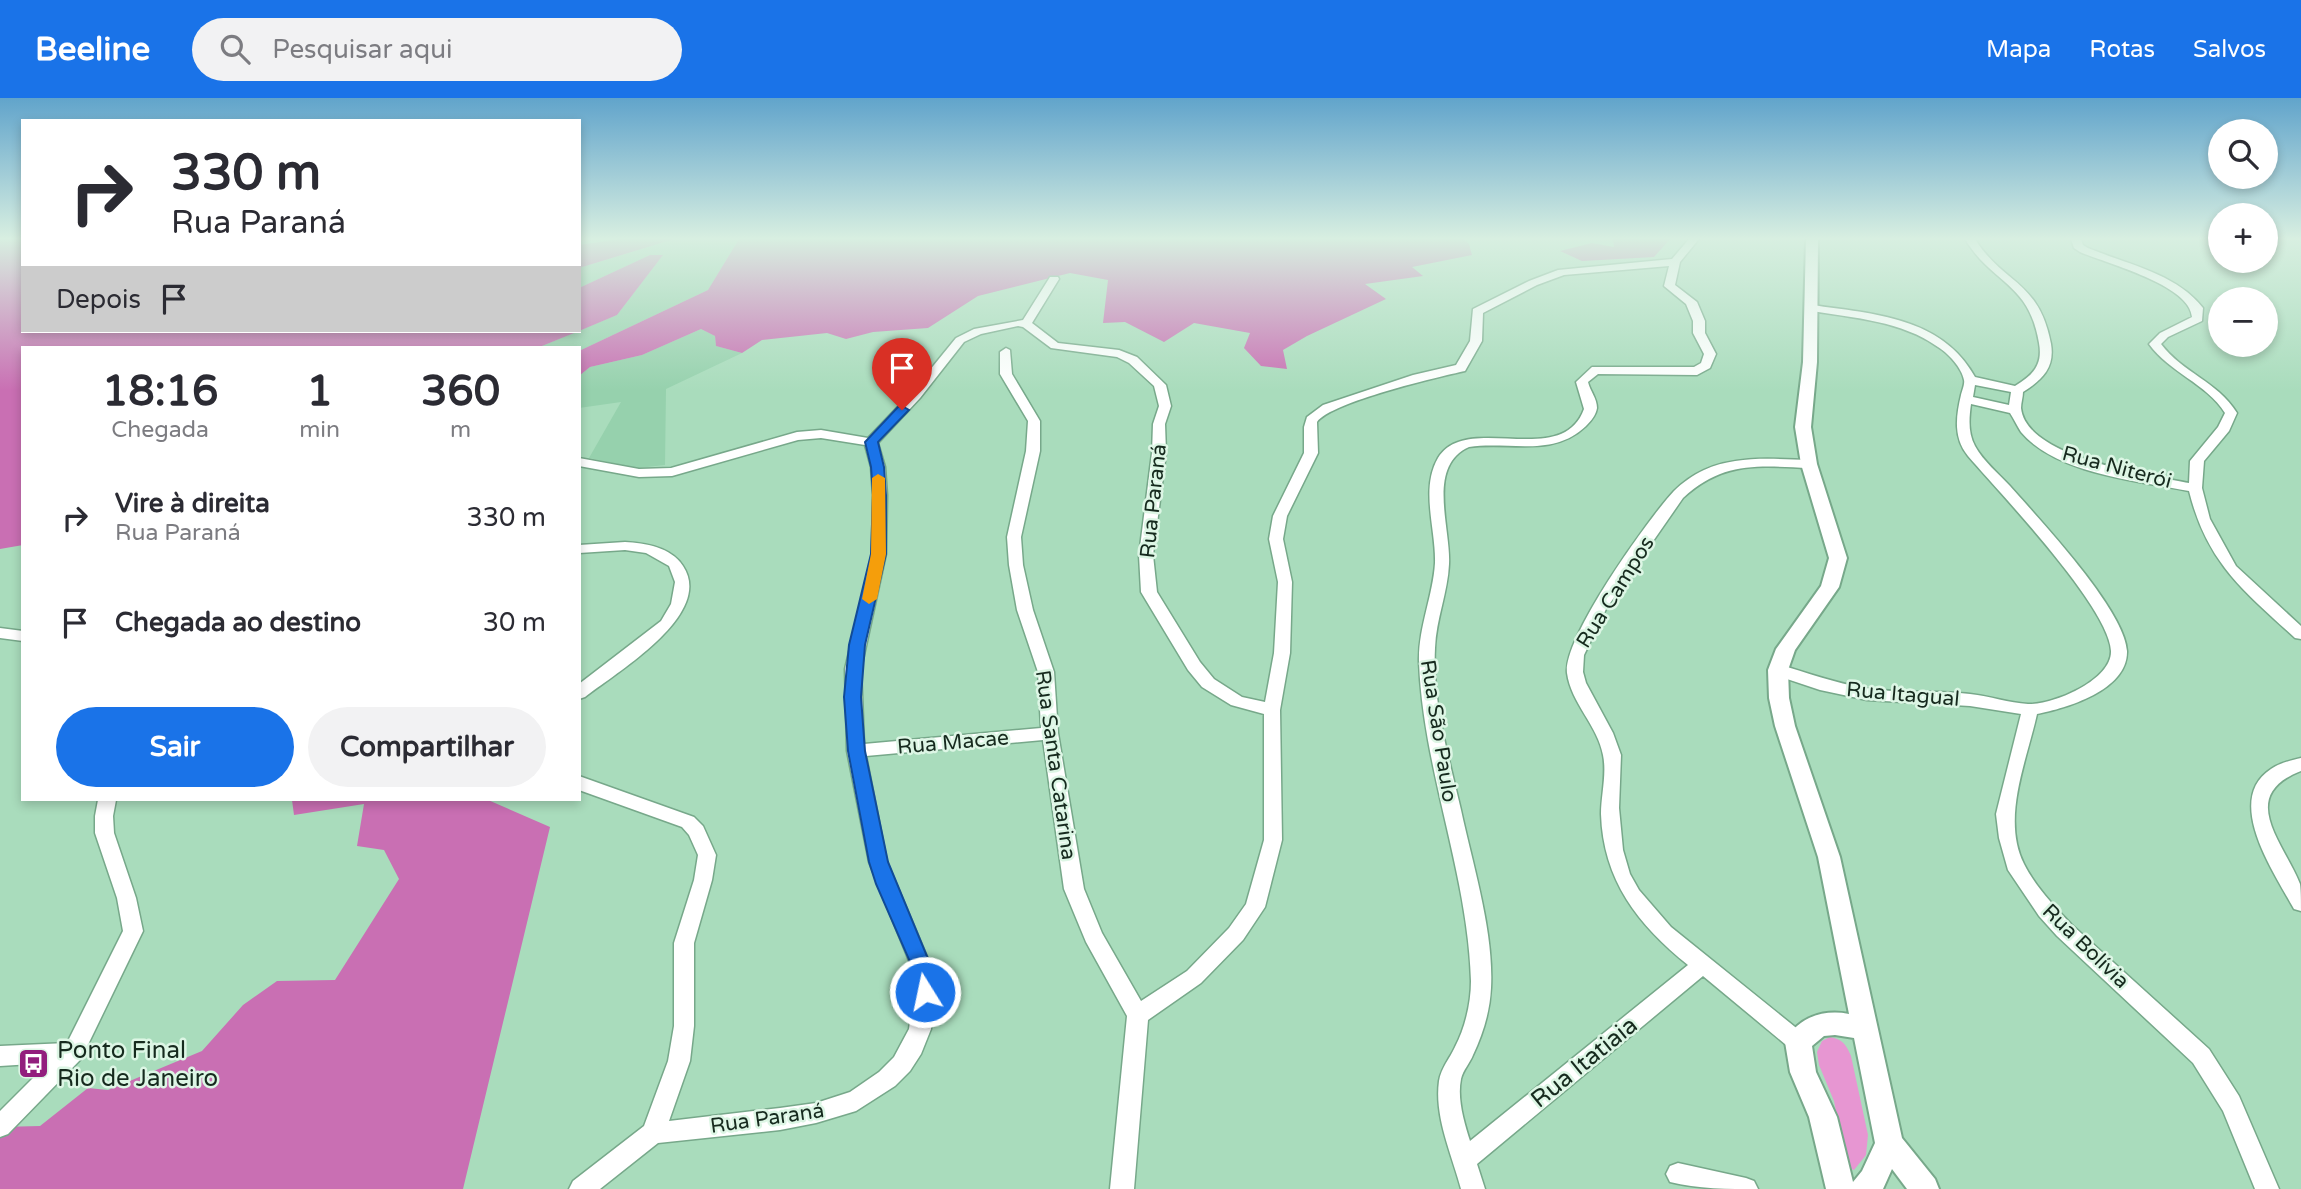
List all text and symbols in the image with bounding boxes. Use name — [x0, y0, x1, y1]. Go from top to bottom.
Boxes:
search box — [192, 18, 682, 81]
text: Beeline — [35, 30, 150, 69]
icon: search — [216, 30, 254, 68]
text: Pesquisar aqui — [272, 34, 452, 65]
text: Mapa — [1986, 35, 2051, 64]
text: Rotas — [2089, 35, 2155, 64]
text: Salvos — [2193, 35, 2266, 64]
map controls — [2208, 119, 2278, 357]
button: search — [2208, 119, 2278, 189]
text: 330 m — [171, 144, 321, 203]
icon: right — [56, 147, 147, 238]
button: + — [2208, 203, 2278, 273]
text: Rua Paraná — [171, 204, 346, 242]
icon: arrive — [155, 280, 193, 318]
text: Depois — [56, 284, 141, 315]
button: − — [2208, 287, 2278, 357]
pin — [872, 338, 932, 410]
icon: arrive — [883, 349, 921, 387]
text: 18:16 — [102, 366, 218, 417]
text: 1 — [306, 366, 333, 417]
text: 360 — [421, 366, 500, 417]
text: Chegada — [111, 416, 209, 444]
text: min — [299, 416, 340, 444]
text: m — [450, 416, 471, 444]
street label: Rua Niterói — [2059, 441, 2174, 494]
street label: Rua Paraná — [1135, 443, 1172, 559]
text: Vire à direita — [115, 488, 270, 519]
icon: right — [56, 499, 94, 537]
text: 330 m — [466, 502, 546, 533]
text: Rua Paraná — [115, 519, 241, 547]
street label: Rua Campos — [1571, 532, 1660, 653]
icon: arrive — [56, 604, 94, 642]
text: Chegada ao destino — [115, 607, 361, 638]
text: 30 m — [483, 607, 546, 638]
street label: Rua São Paulo — [1415, 658, 1462, 804]
street label: Rua Santa Catarina — [1030, 669, 1081, 862]
street label: Rua Itagual — [1845, 677, 1961, 712]
button: Sair — [56, 707, 294, 787]
button: Compartilhar — [308, 707, 546, 787]
street label: Rua Macae — [896, 725, 1010, 760]
street label: Rua Bolívia — [2037, 899, 2134, 994]
position arrow — [888, 955, 962, 1029]
street label: Rua Itatiaia — [1525, 1011, 1643, 1114]
place label: Ponto Final Rio de Janeiro — [57, 1036, 218, 1093]
bus stop icon: Ponto Final Rio de Janeiro — [17, 1047, 51, 1081]
street label: Rua Paraná — [708, 1098, 826, 1139]

